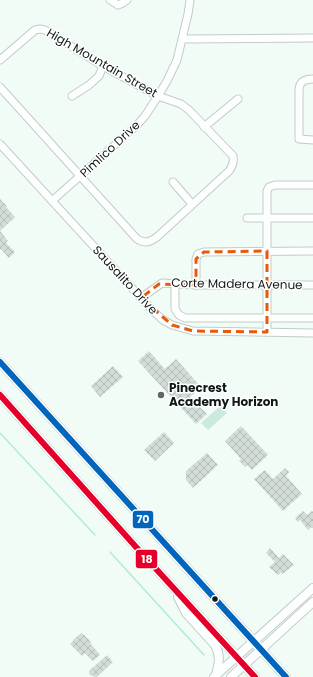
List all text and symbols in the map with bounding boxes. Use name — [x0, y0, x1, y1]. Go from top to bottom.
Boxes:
street label: High Mountain Street — [44, 24, 161, 101]
street label: Pimlico Drive — [76, 116, 143, 181]
street label: Sausalito Drive — [89, 242, 162, 318]
street label: Corte Madera Avenue — [171, 274, 303, 293]
place label: Pinecrest Academy Horizon — [169, 379, 278, 410]
marker: Pinecrest Academy Horizon — [156, 390, 166, 400]
line badge: 70 — [132, 510, 154, 529]
text: 70 — [136, 511, 150, 527]
line badge: 18 — [135, 549, 158, 569]
text: 18 — [141, 551, 153, 567]
unlabelled marker — [210, 594, 220, 604]

